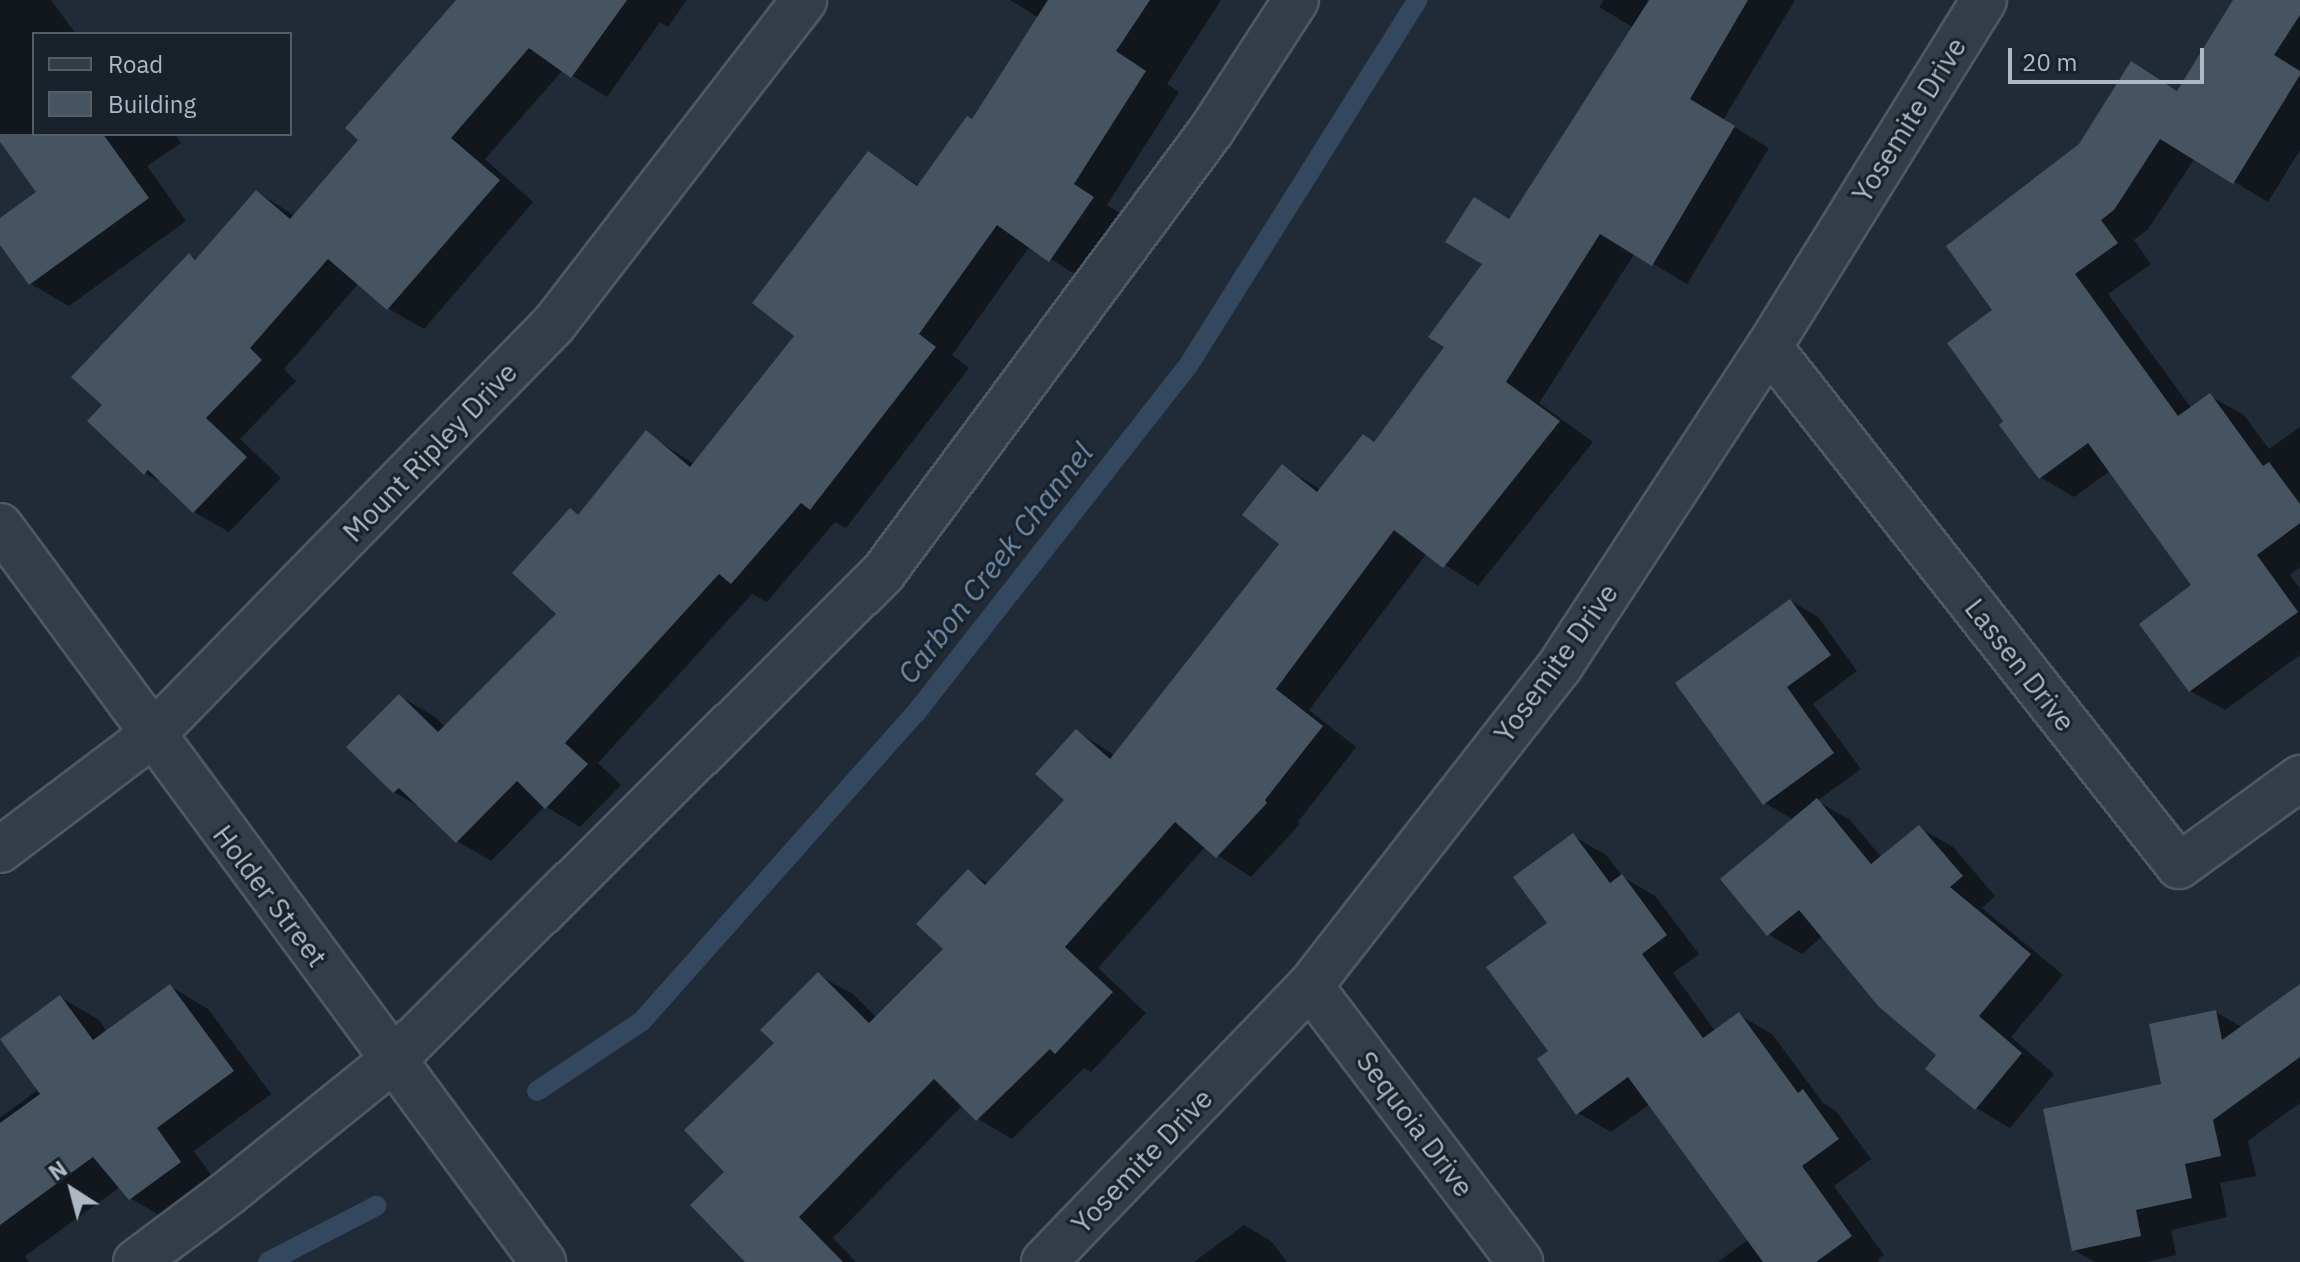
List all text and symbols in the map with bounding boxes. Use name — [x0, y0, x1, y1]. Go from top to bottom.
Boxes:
street label: Yosemite Drive — [1845, 31, 1973, 209]
legend — [32, 32, 292, 136]
scale bar — [2012, 32, 2208, 82]
text: 20 m — [2022, 46, 2077, 78]
text: Road — [108, 48, 163, 80]
text: Building — [108, 88, 196, 120]
street label: Mount Ripley Drive — [336, 355, 524, 549]
water label: Carbon Creek Channel — [890, 435, 1100, 691]
street label: Yosemite Drive — [1487, 577, 1625, 749]
street label: Lassen Drive — [1958, 592, 2082, 738]
street label: Holder Street — [206, 819, 334, 973]
street label: Sequoia Drive — [1350, 1045, 1480, 1203]
street label: Yosemite Drive — [1065, 1082, 1219, 1240]
north arrow — [32, 1150, 112, 1230]
text: N — [43, 1154, 73, 1187]

